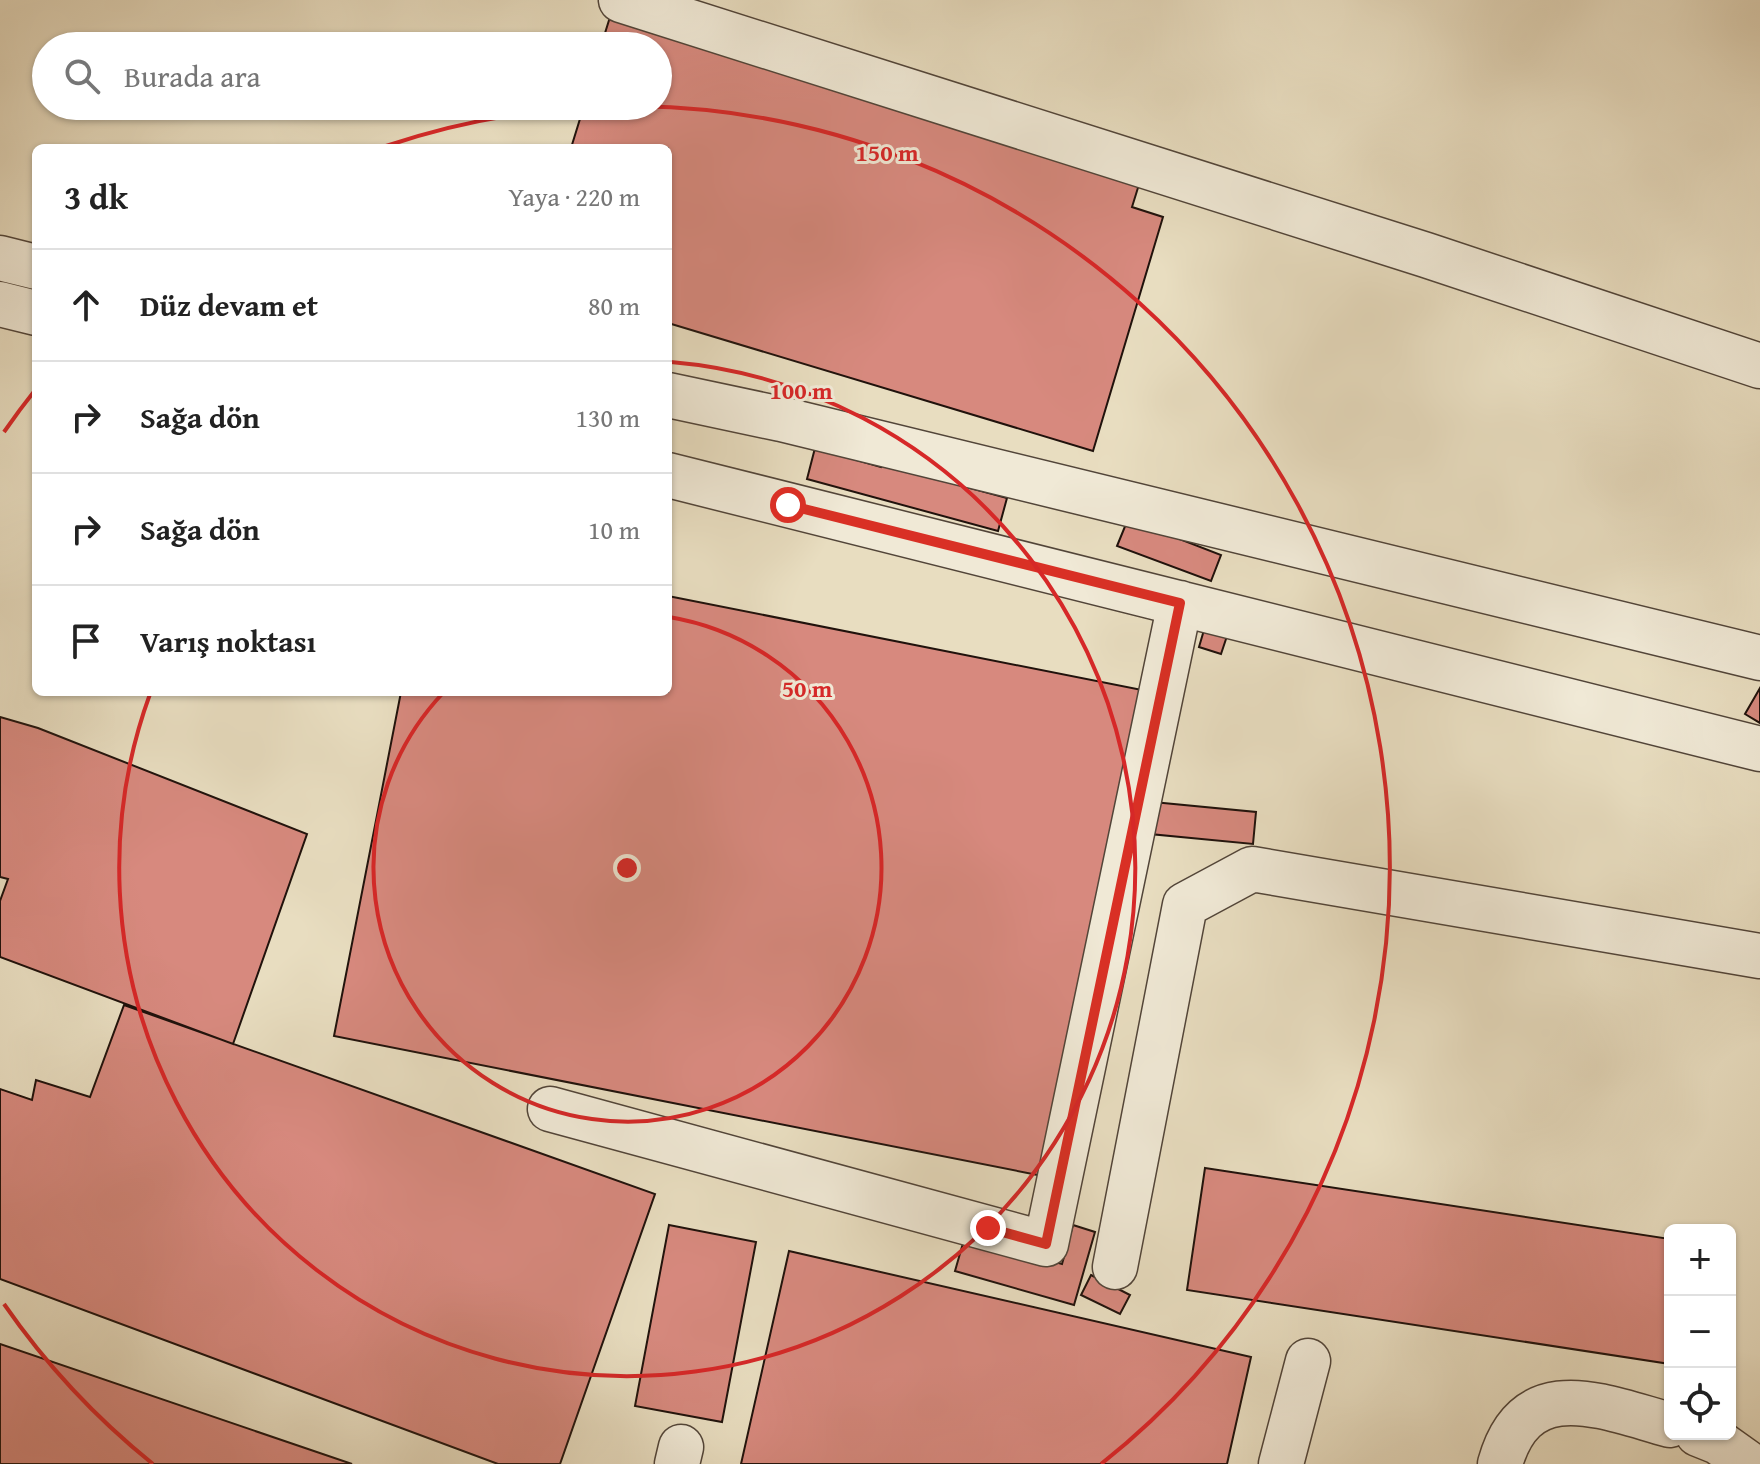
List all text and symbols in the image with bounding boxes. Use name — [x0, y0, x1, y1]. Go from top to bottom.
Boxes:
search box — [32, 32, 672, 120]
icon: search — [60, 54, 104, 98]
text: Burada ara — [124, 54, 261, 98]
text: 150 m — [855, 135, 919, 170]
text: 3 dk — [64, 172, 128, 221]
text: Yaya · 220 m — [509, 177, 640, 216]
icon: ahead — [64, 283, 108, 327]
text: Düz devam et — [140, 283, 318, 327]
text: 80 m — [588, 286, 640, 325]
text: 100 m — [769, 373, 833, 408]
icon: right — [64, 395, 108, 439]
text: Sağa dön — [140, 395, 260, 439]
text: 130 m — [575, 398, 640, 437]
route start — [770, 487, 806, 523]
icon: right — [64, 507, 108, 551]
text: Sağa dön — [140, 507, 260, 551]
text: 10 m — [588, 510, 640, 549]
icon: arrive — [64, 619, 108, 663]
text: Varış noktası — [140, 619, 316, 663]
text: 50 m — [782, 671, 833, 706]
centre of rings — [613, 854, 641, 882]
route end — [970, 1210, 1006, 1246]
map controls — [1664, 1224, 1736, 1440]
button: + — [1664, 1224, 1736, 1296]
button: − — [1664, 1296, 1736, 1368]
button: locate — [1664, 1368, 1736, 1440]

